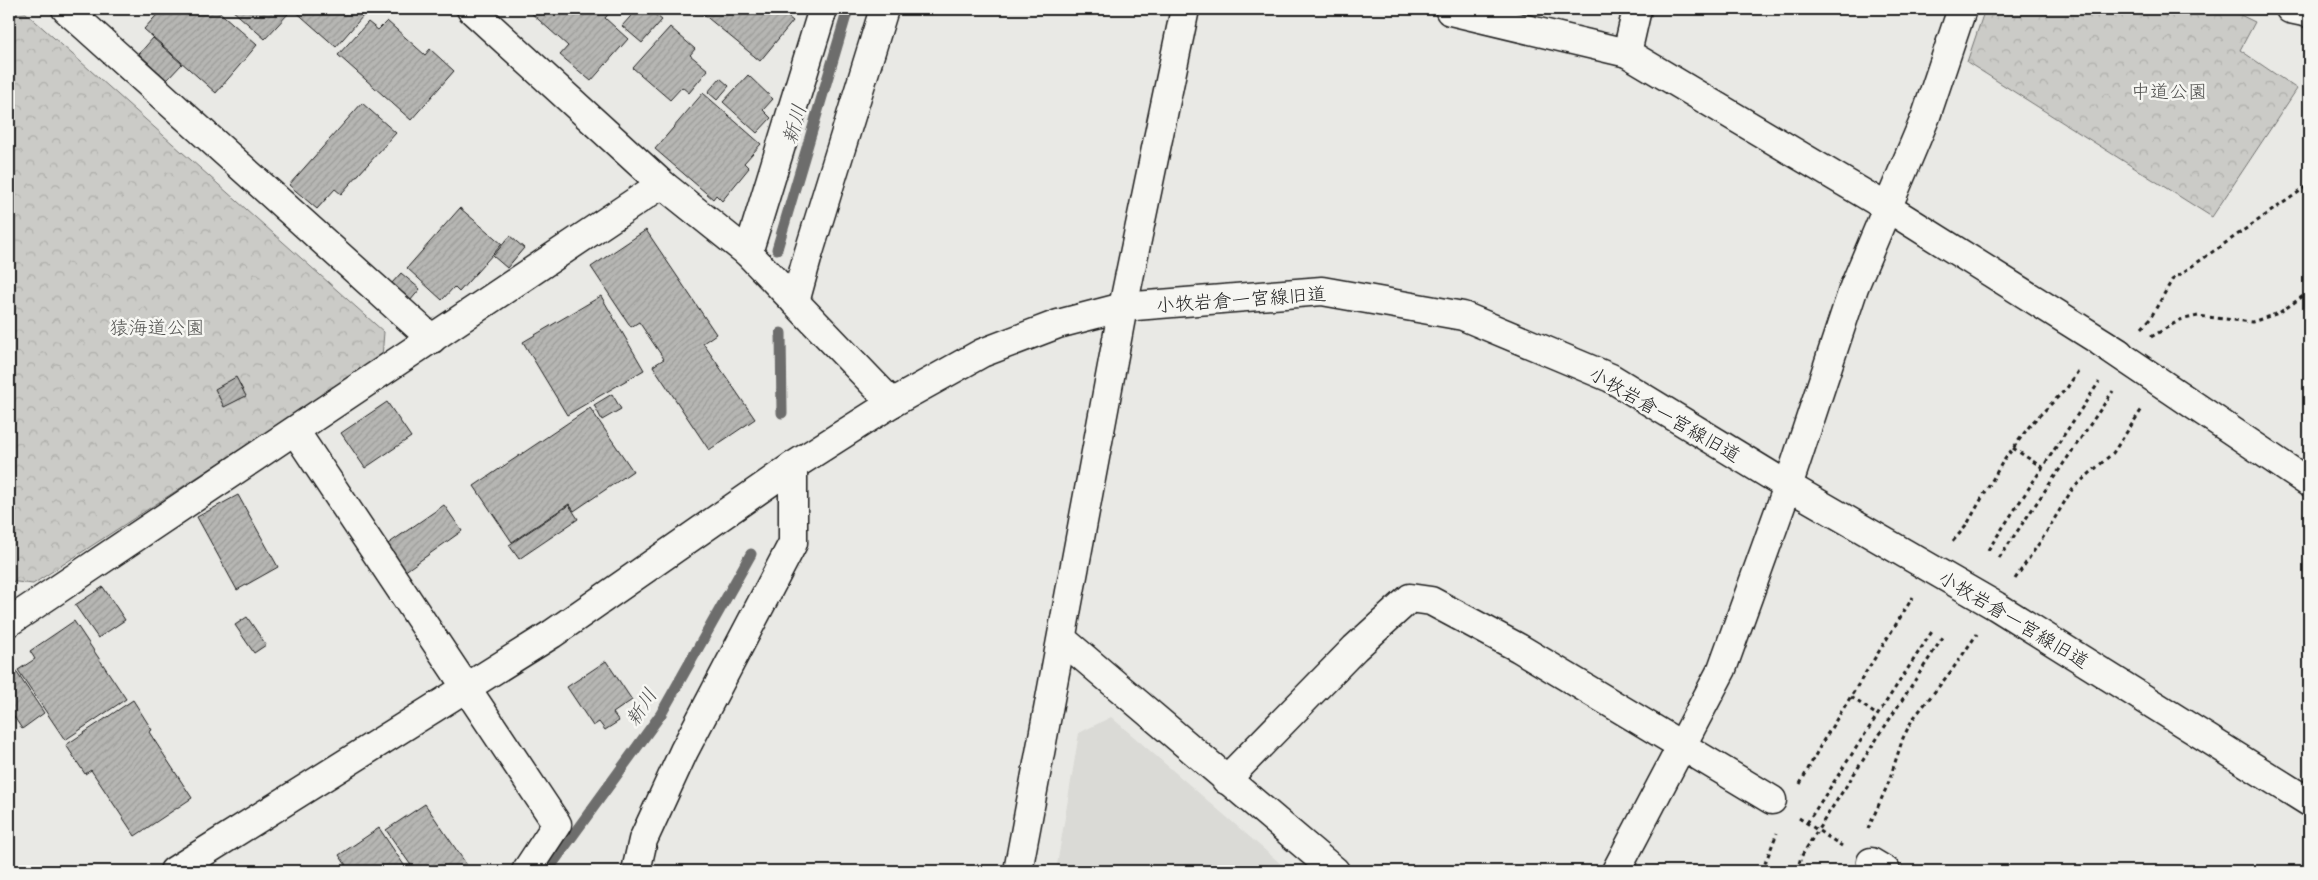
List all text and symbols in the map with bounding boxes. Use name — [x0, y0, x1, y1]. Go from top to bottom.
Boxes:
park label: 中道公園 — [2131, 79, 2207, 104]
water label: 新川 — [776, 101, 812, 147]
street label: 小牧岩倉一宮線旧道 — [1155, 281, 1327, 318]
park label: 猿海道公園 — [109, 315, 205, 340]
street label: 小牧岩倉一宮線旧道 — [1584, 361, 1745, 468]
street label: 小牧岩倉一宮線旧道 — [1934, 565, 2093, 674]
water label: 新川 — [619, 683, 663, 731]

